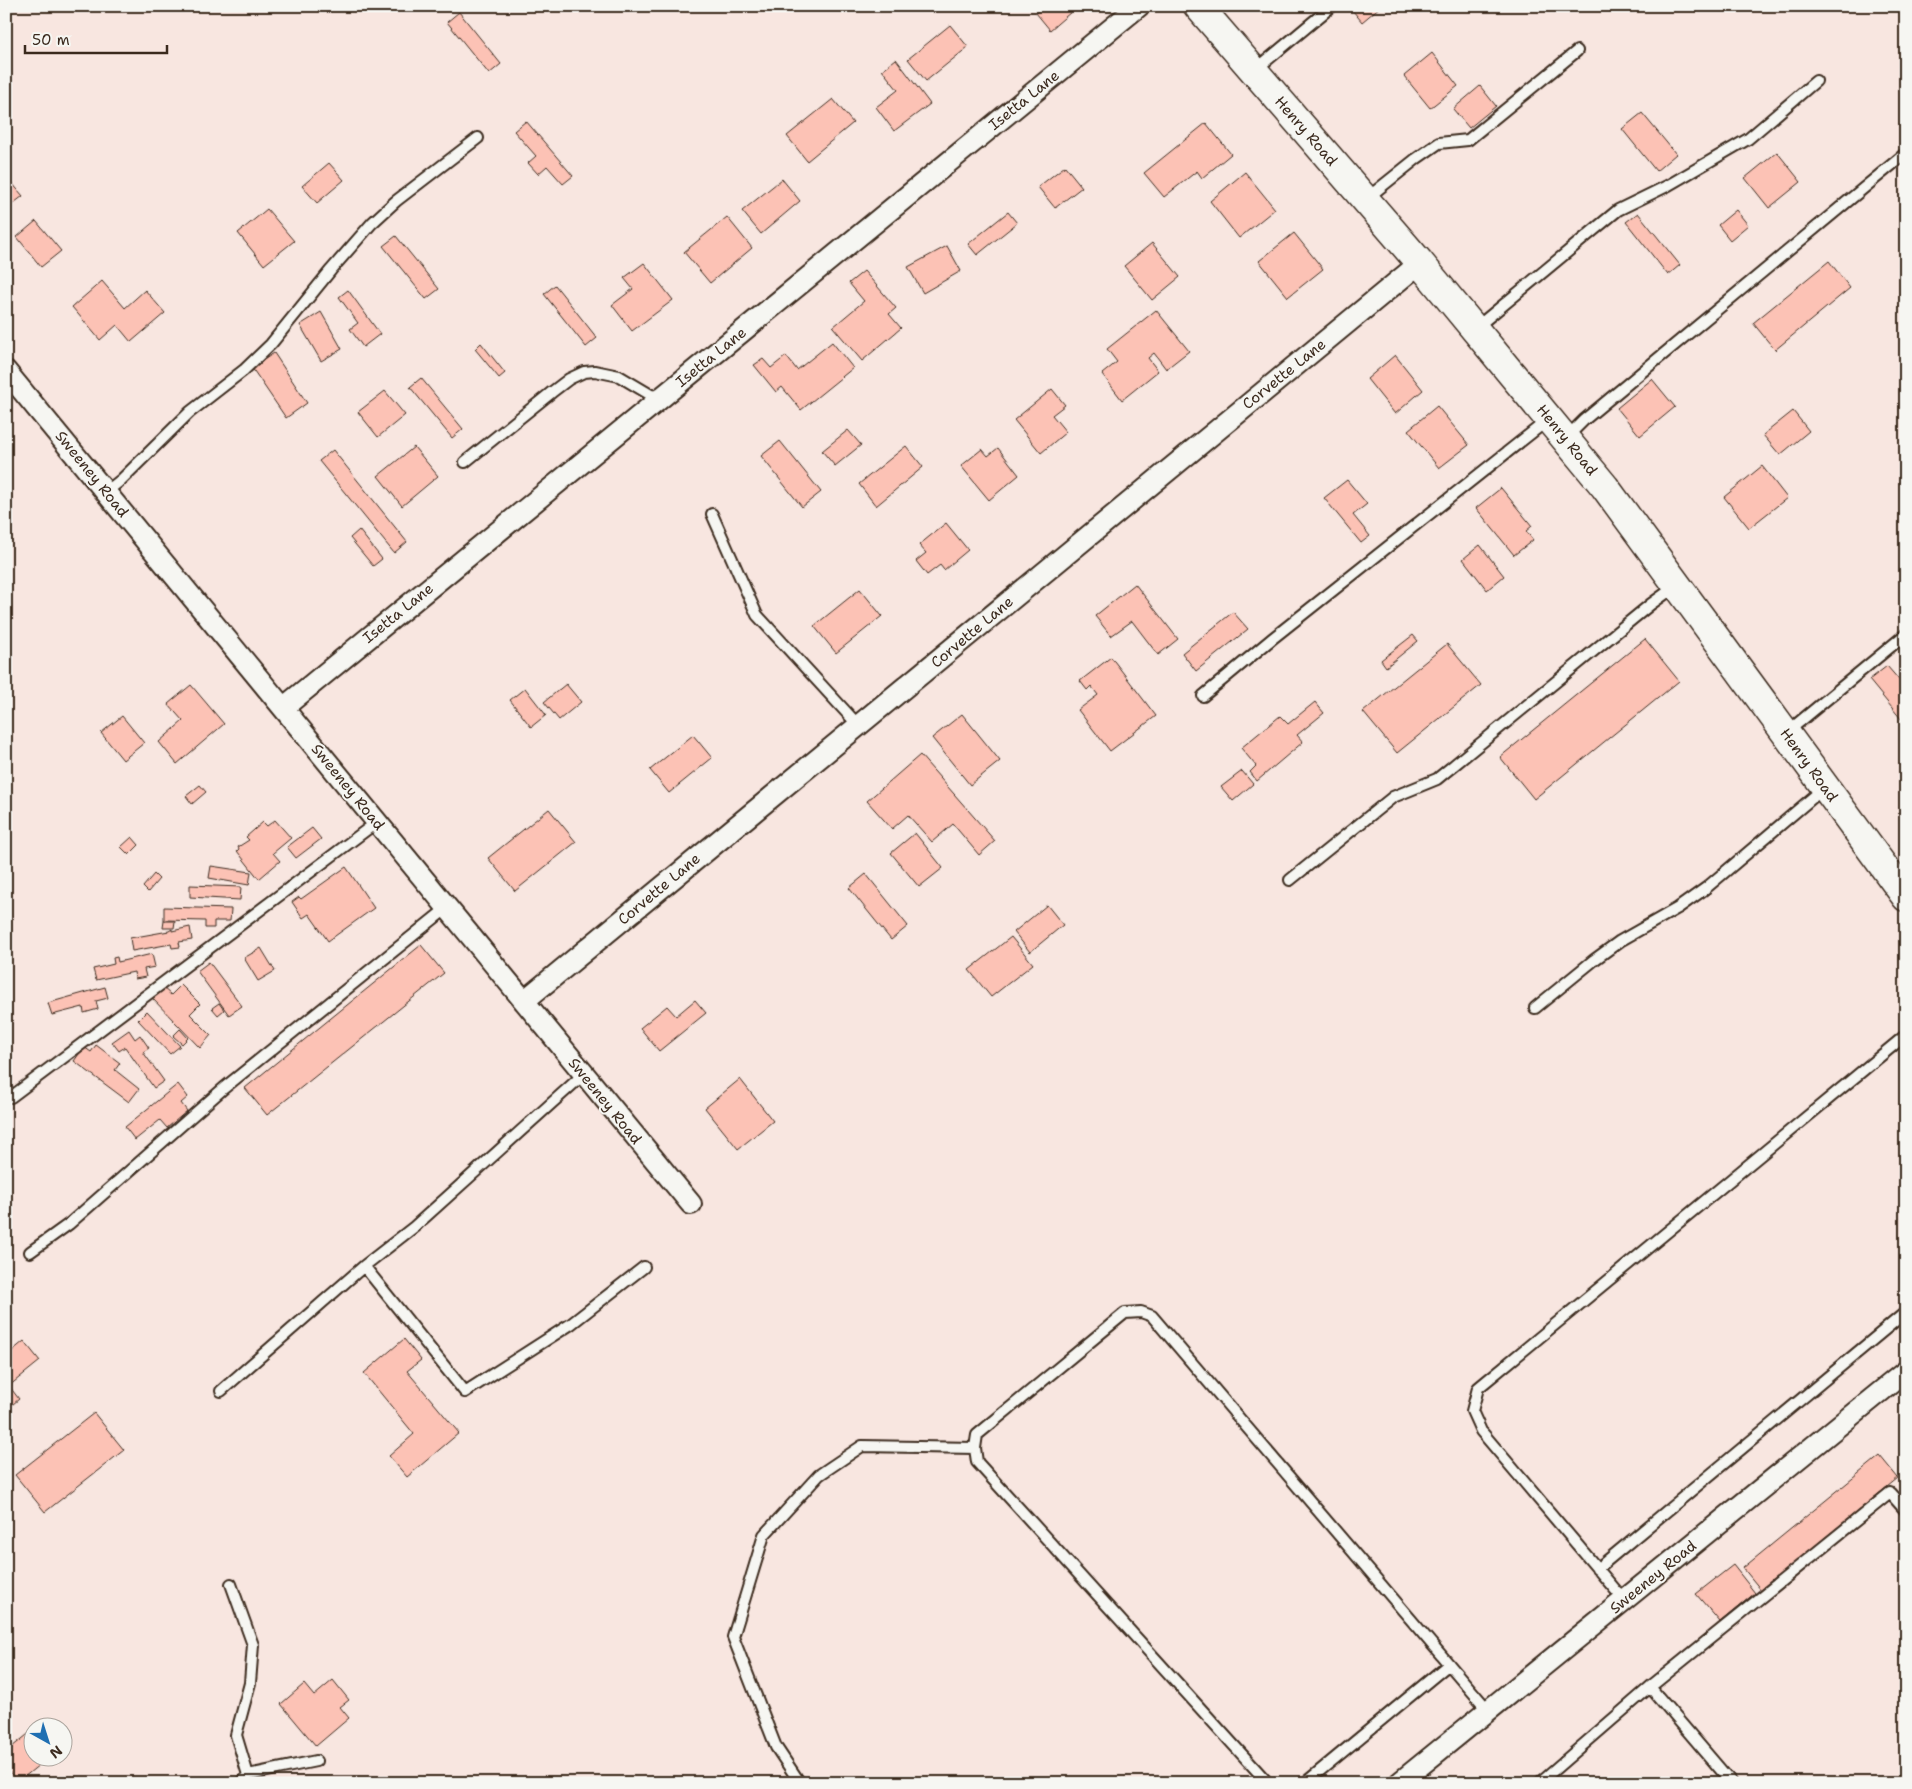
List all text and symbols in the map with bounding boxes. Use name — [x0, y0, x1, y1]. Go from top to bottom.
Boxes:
scale bar — [25, 22, 168, 54]
text: 50 m — [32, 30, 70, 50]
street label: Isetta Lane — [985, 65, 1063, 135]
street label: Henry Road — [1270, 92, 1342, 170]
street label: Isetta Lane — [672, 322, 750, 392]
street label: Corvette Lane — [1238, 334, 1330, 414]
street label: Henry Road — [1532, 400, 1602, 480]
street label: Sweeney Road — [51, 426, 133, 522]
street label: Isetta Lane — [359, 578, 437, 648]
street label: Corvette Lane — [927, 592, 1017, 672]
street label: Henry Road — [1776, 724, 1843, 806]
street label: Sweeney Road — [307, 739, 389, 835]
street label: Corvette Lane — [614, 849, 704, 929]
street label: Sweeney Road — [564, 1053, 646, 1149]
street label: Sweeney Road — [1605, 1536, 1701, 1618]
north arrow — [22, 1716, 72, 1766]
text: N — [46, 1742, 66, 1763]

